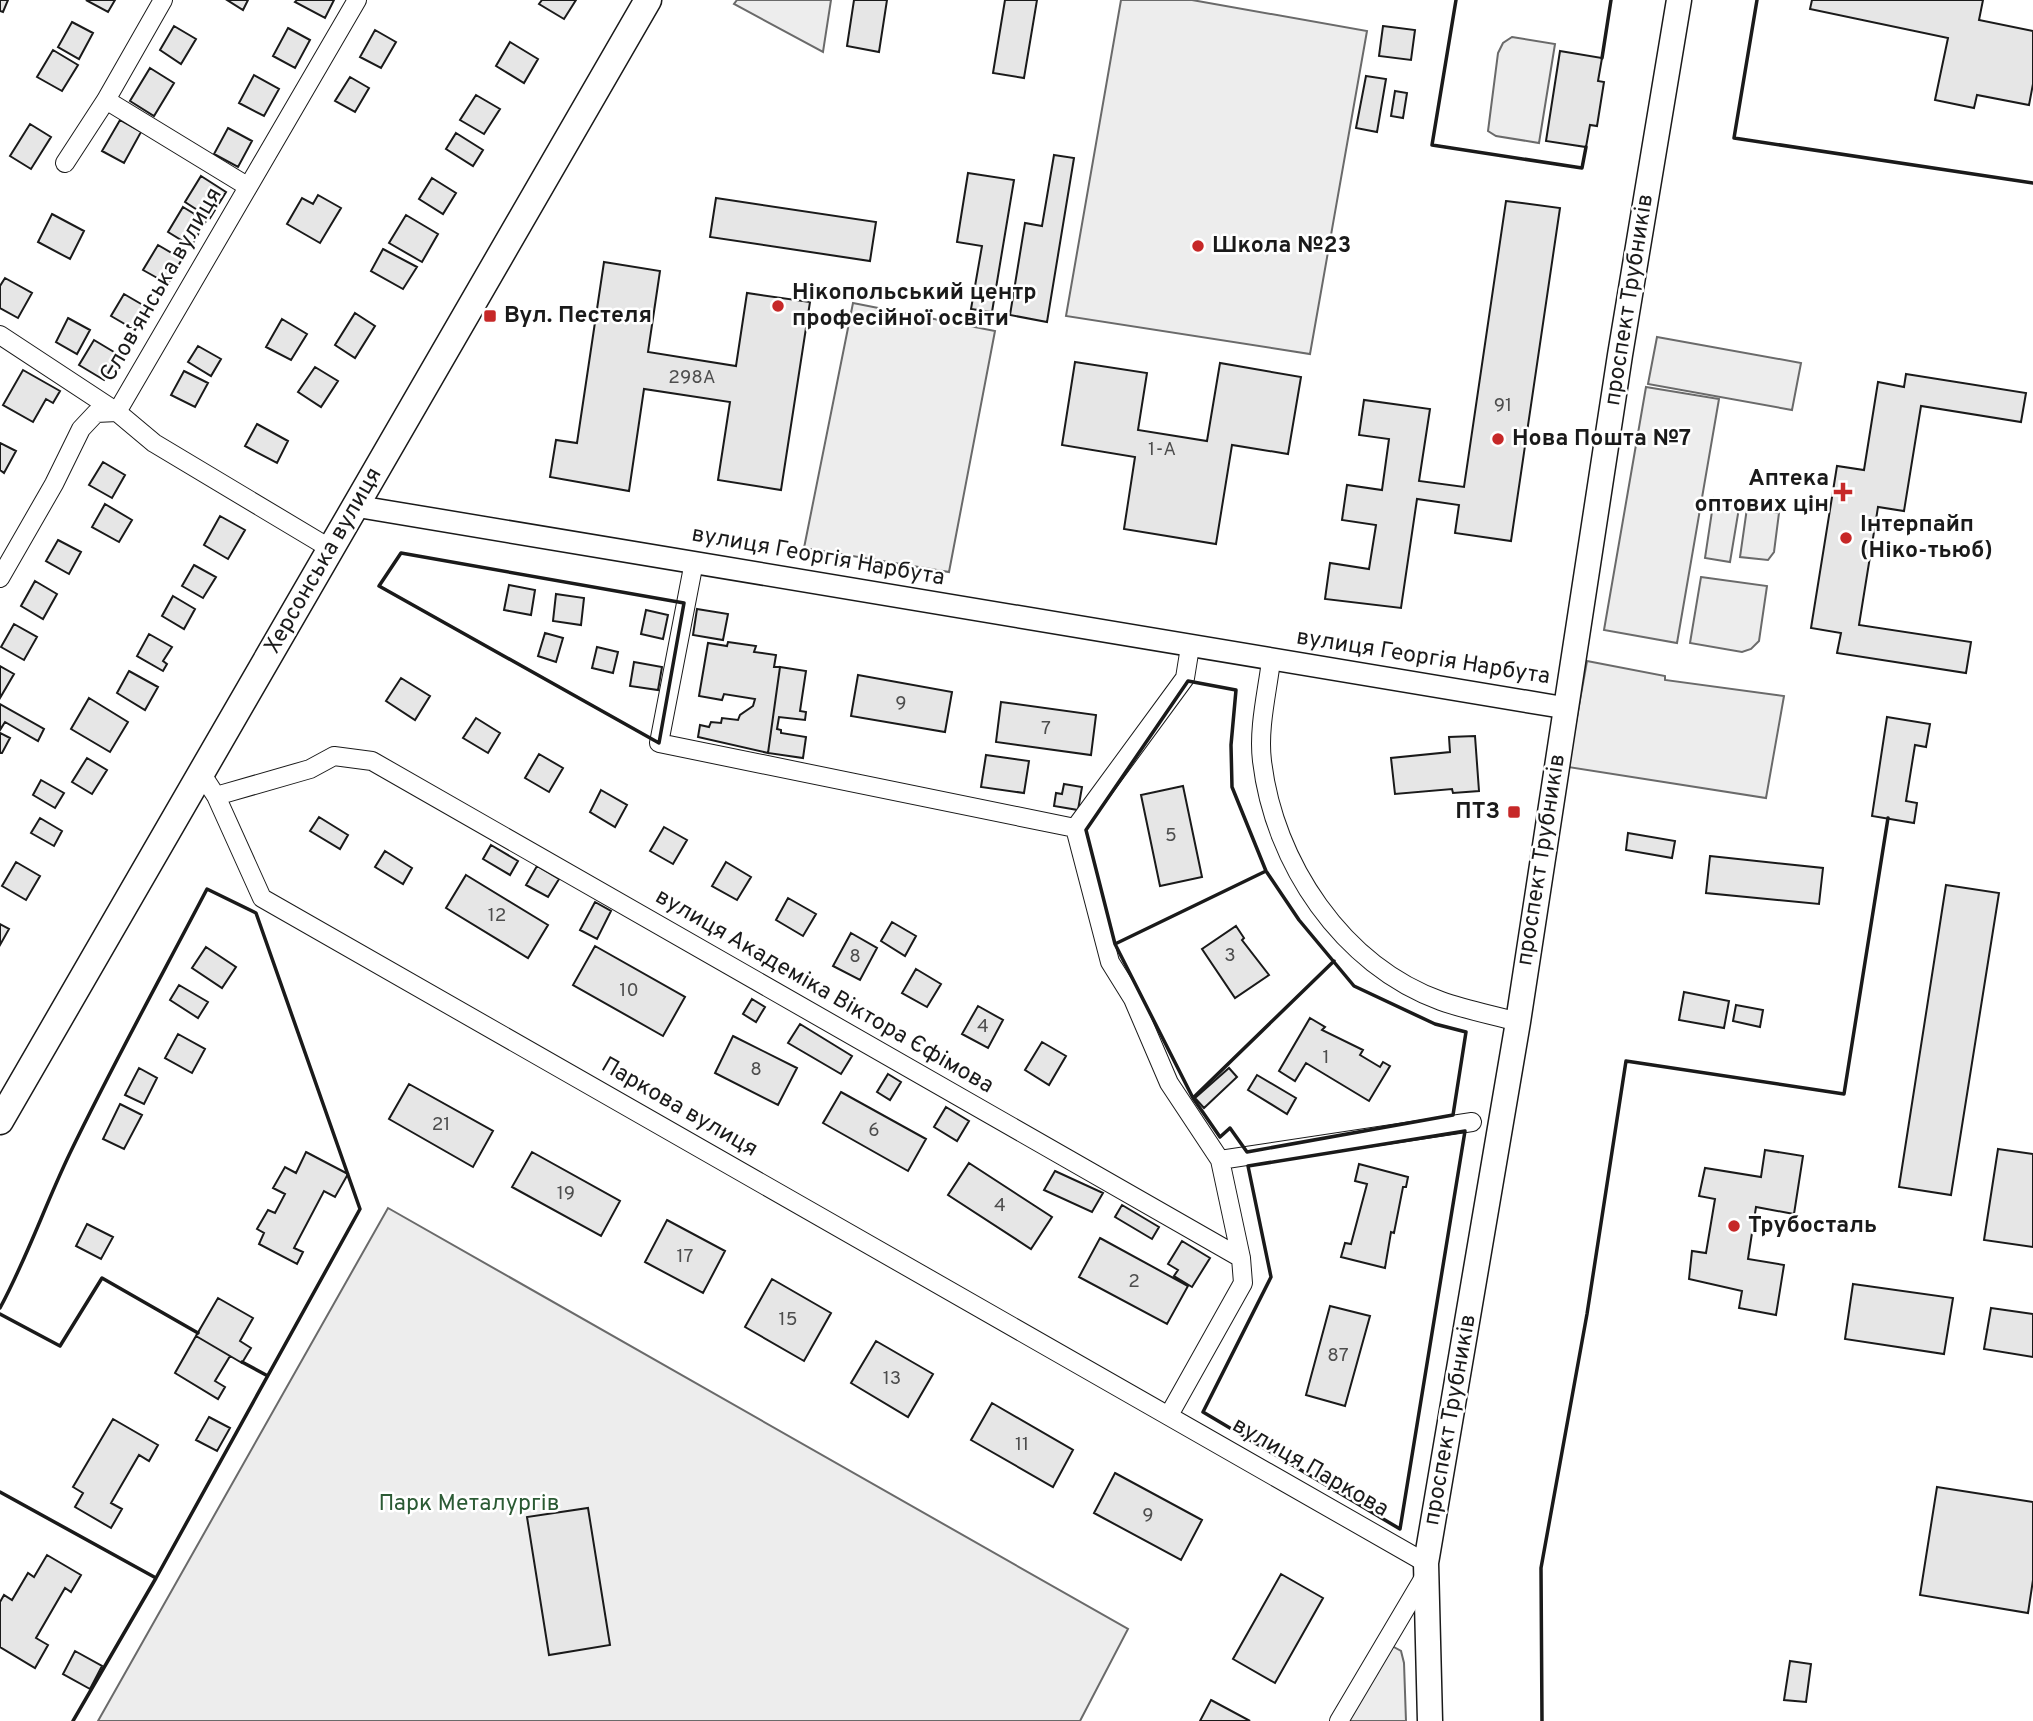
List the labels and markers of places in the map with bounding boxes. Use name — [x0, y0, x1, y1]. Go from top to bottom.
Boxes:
place label: Школа №23 — [1212, 232, 1351, 261]
marker: Школа №23 — [1190, 238, 1206, 254]
place label: Нікопольський центр професійної освіти — [792, 279, 1037, 334]
marker: Нікопольський центр професійної освіти — [770, 298, 786, 314]
place label: Вул. Пестеля — [504, 302, 652, 331]
marker: Вул. Пестеля — [482, 308, 498, 324]
place label: Нова Пошта №7 — [1512, 425, 1691, 454]
marker: Нова Пошта №7 — [1490, 431, 1506, 447]
place label: Аптека оптових цін — [1694, 465, 1829, 520]
marker: Аптека оптових цін — [1835, 484, 1851, 500]
place label: Інтерпайп (Ніко-тьюб) — [1860, 511, 1993, 566]
marker: Інтерпайп (Ніко-тьюб) — [1838, 530, 1854, 546]
place label: ПТЗ — [1455, 798, 1500, 827]
marker: ПТЗ — [1506, 804, 1522, 820]
place label: Трубосталь — [1748, 1212, 1877, 1241]
marker: Трубосталь — [1726, 1218, 1742, 1234]

